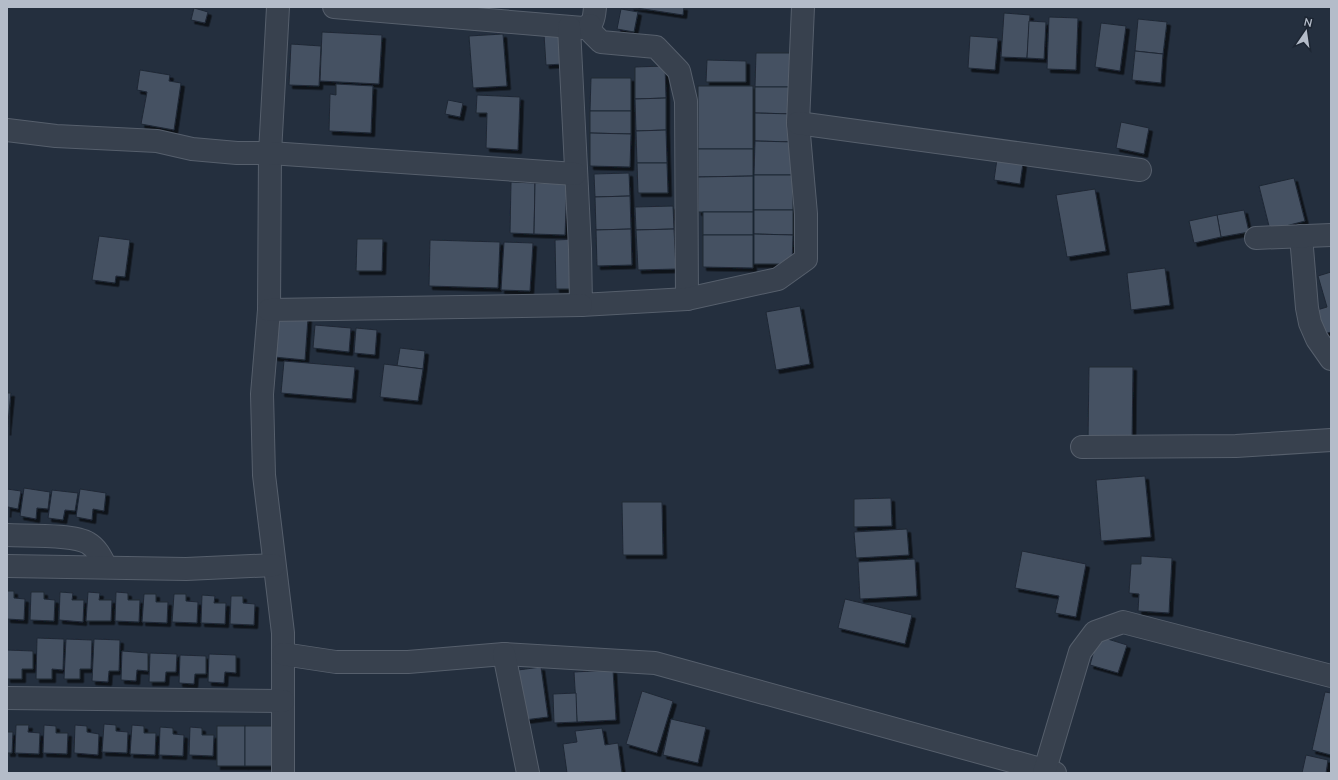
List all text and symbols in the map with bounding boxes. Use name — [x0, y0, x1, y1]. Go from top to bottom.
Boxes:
north arrow — [1286, 12, 1326, 52]
text: N — [1302, 15, 1314, 31]

